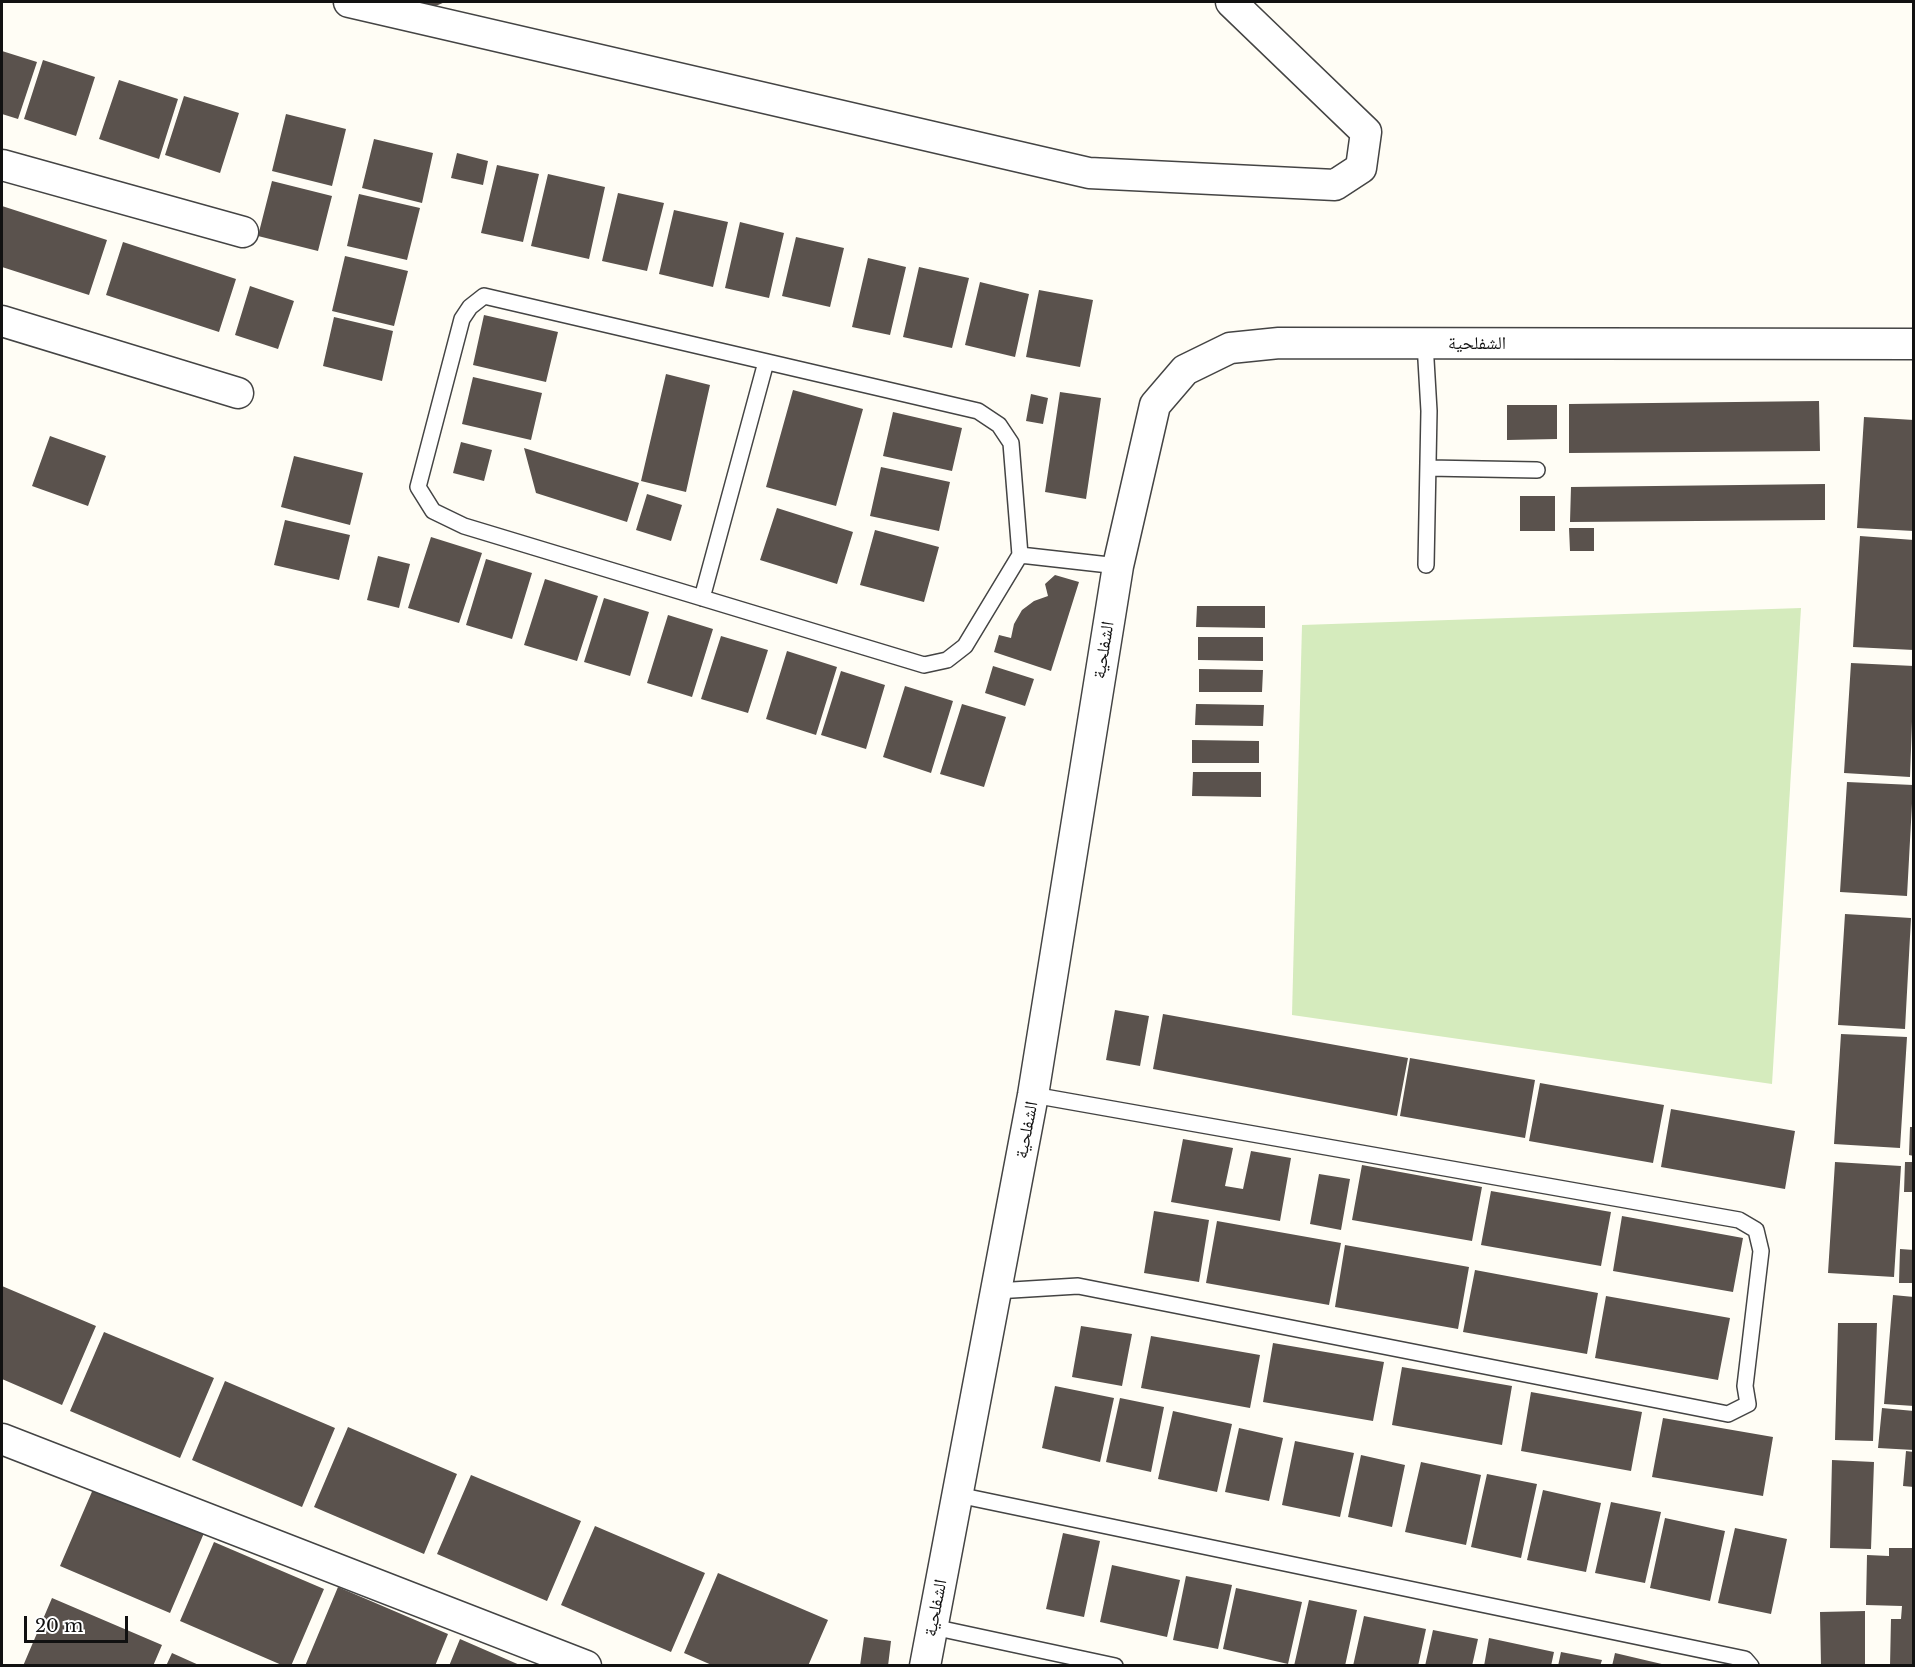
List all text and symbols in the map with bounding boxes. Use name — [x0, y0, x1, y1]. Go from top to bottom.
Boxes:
street label: الشفلحية — [1448, 333, 1506, 355]
street label: الشفلحية — [1089, 620, 1119, 680]
street label: الشفلحية — [1011, 1099, 1043, 1161]
street label: الشفلحية — [920, 1577, 952, 1639]
scale bar — [27, 1604, 130, 1642]
text: 20 m — [35, 1615, 83, 1637]

